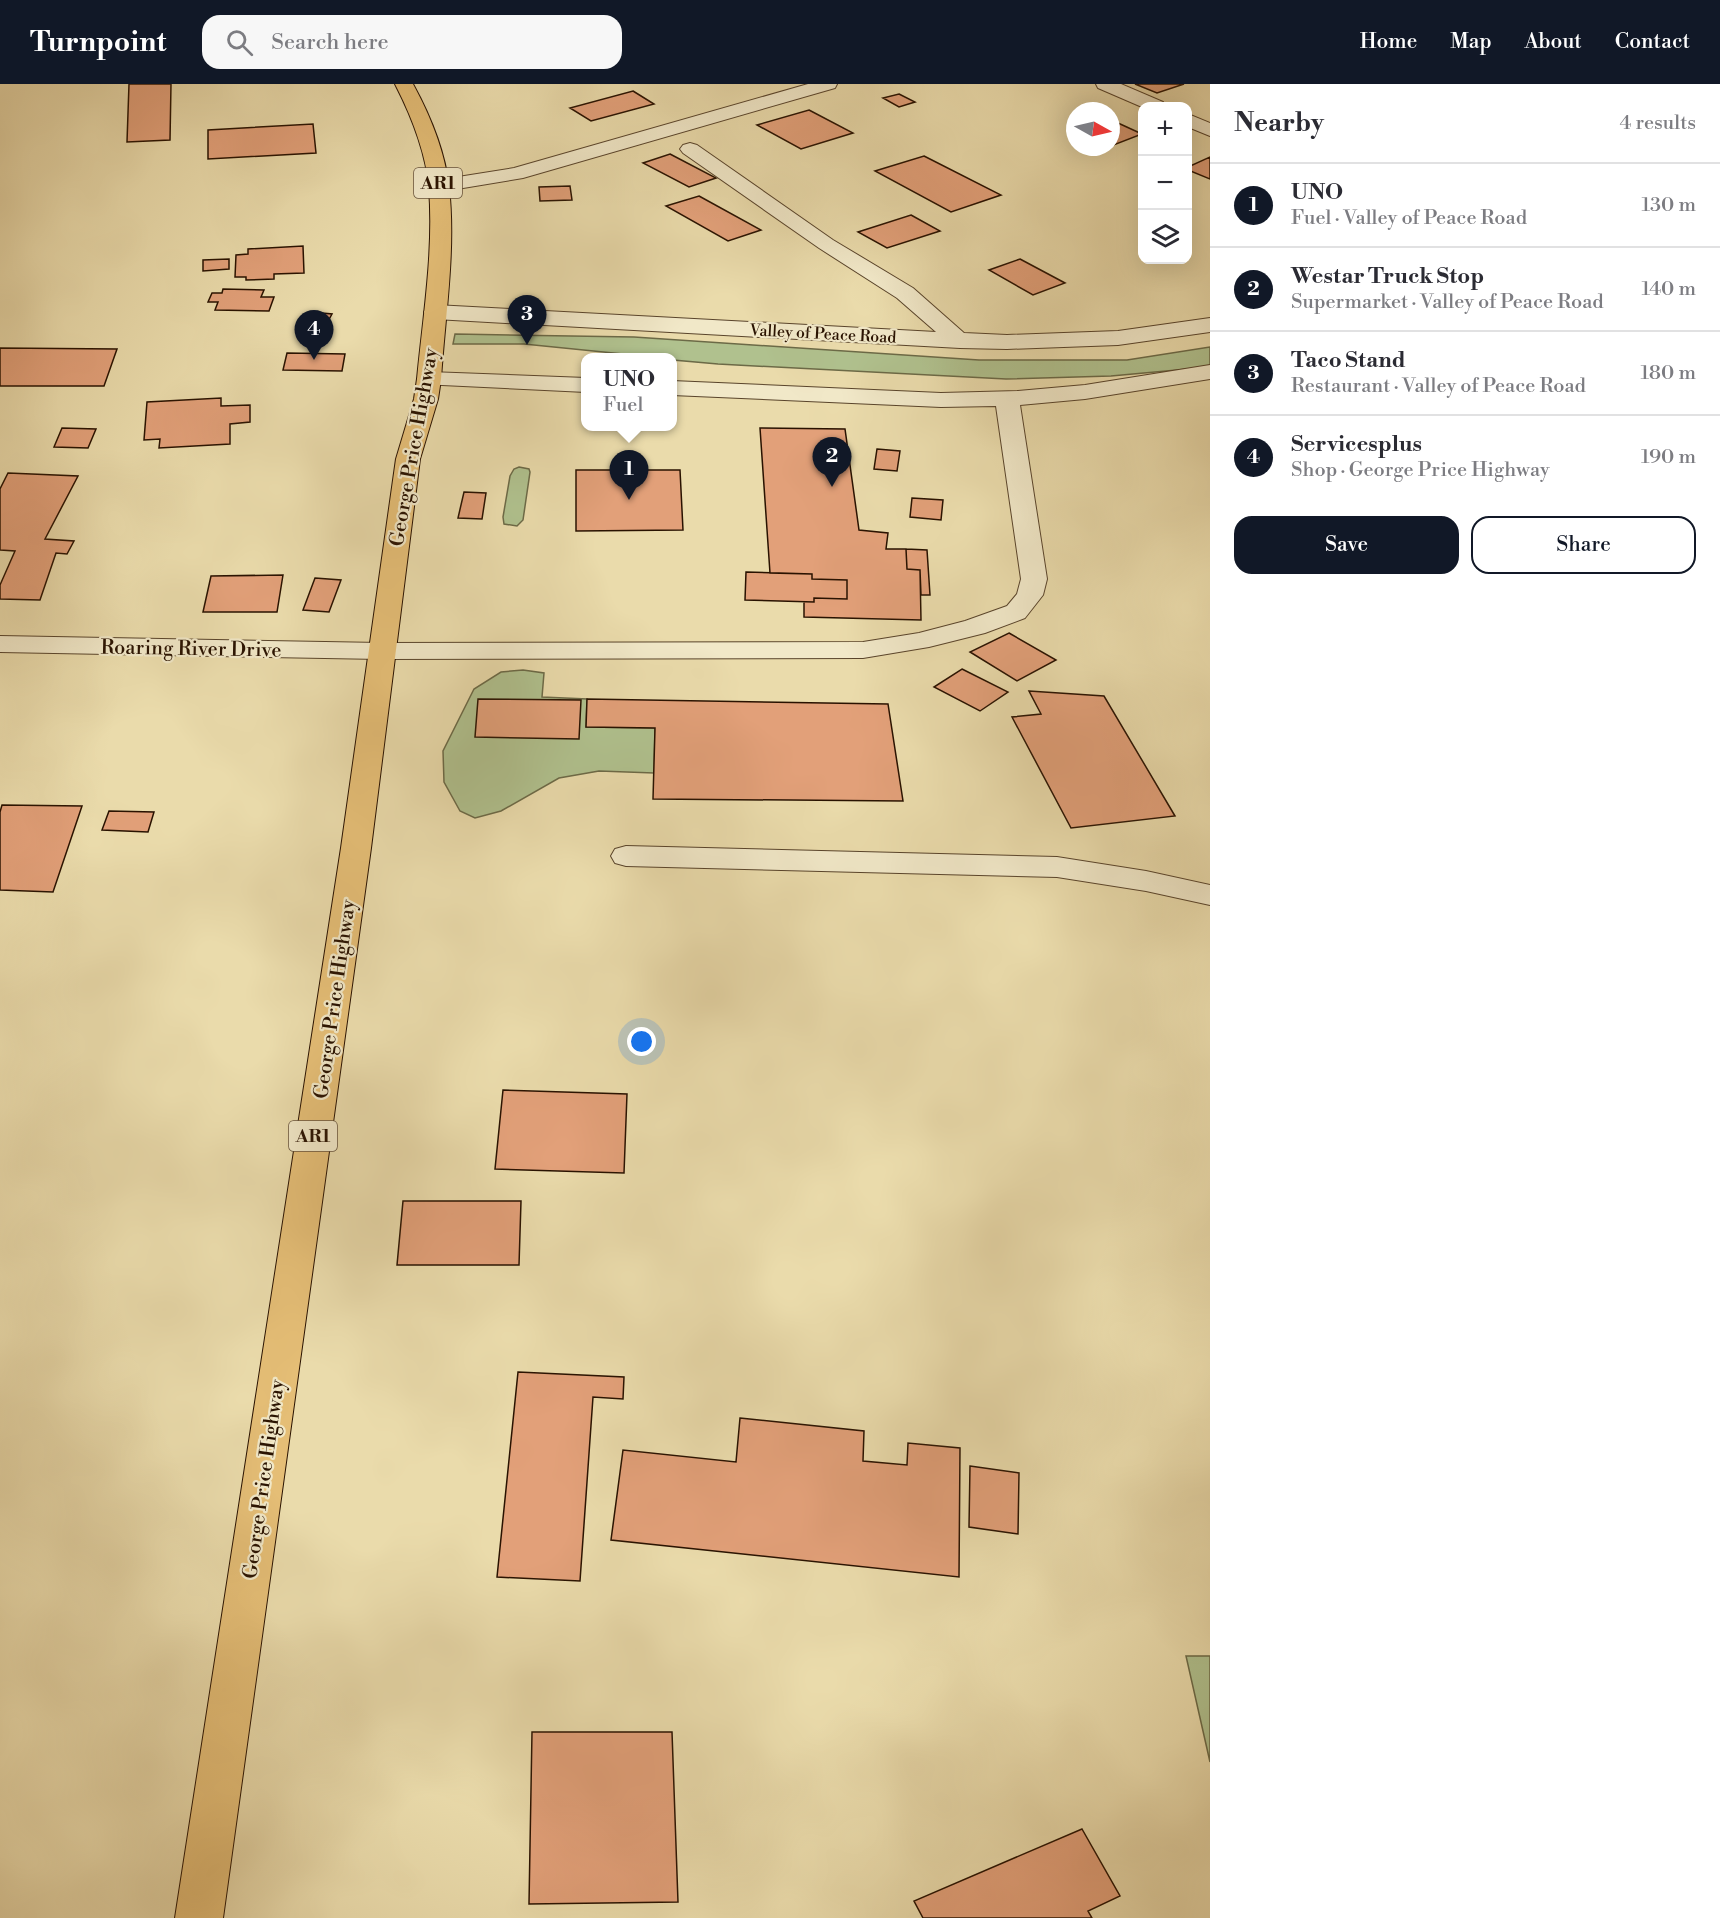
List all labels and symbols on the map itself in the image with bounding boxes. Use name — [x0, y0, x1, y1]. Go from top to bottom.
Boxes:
north arrow — [1066, 102, 1120, 156]
road number: AR1 — [414, 168, 462, 198]
pin: 3 — [508, 296, 546, 345]
pin: 4 — [294, 310, 334, 360]
street label: Valley of Peace Road — [748, 320, 897, 348]
street label: George Price Highway — [385, 346, 444, 548]
pin: 2 — [812, 438, 852, 487]
pin: 1 — [610, 450, 648, 500]
street label: Roaring River Drive — [100, 635, 282, 664]
street label: George Price Highway — [309, 898, 362, 1100]
your location — [627, 1027, 656, 1056]
road number: AR1 — [289, 1121, 337, 1151]
street label: George Price Highway — [238, 1378, 291, 1580]

